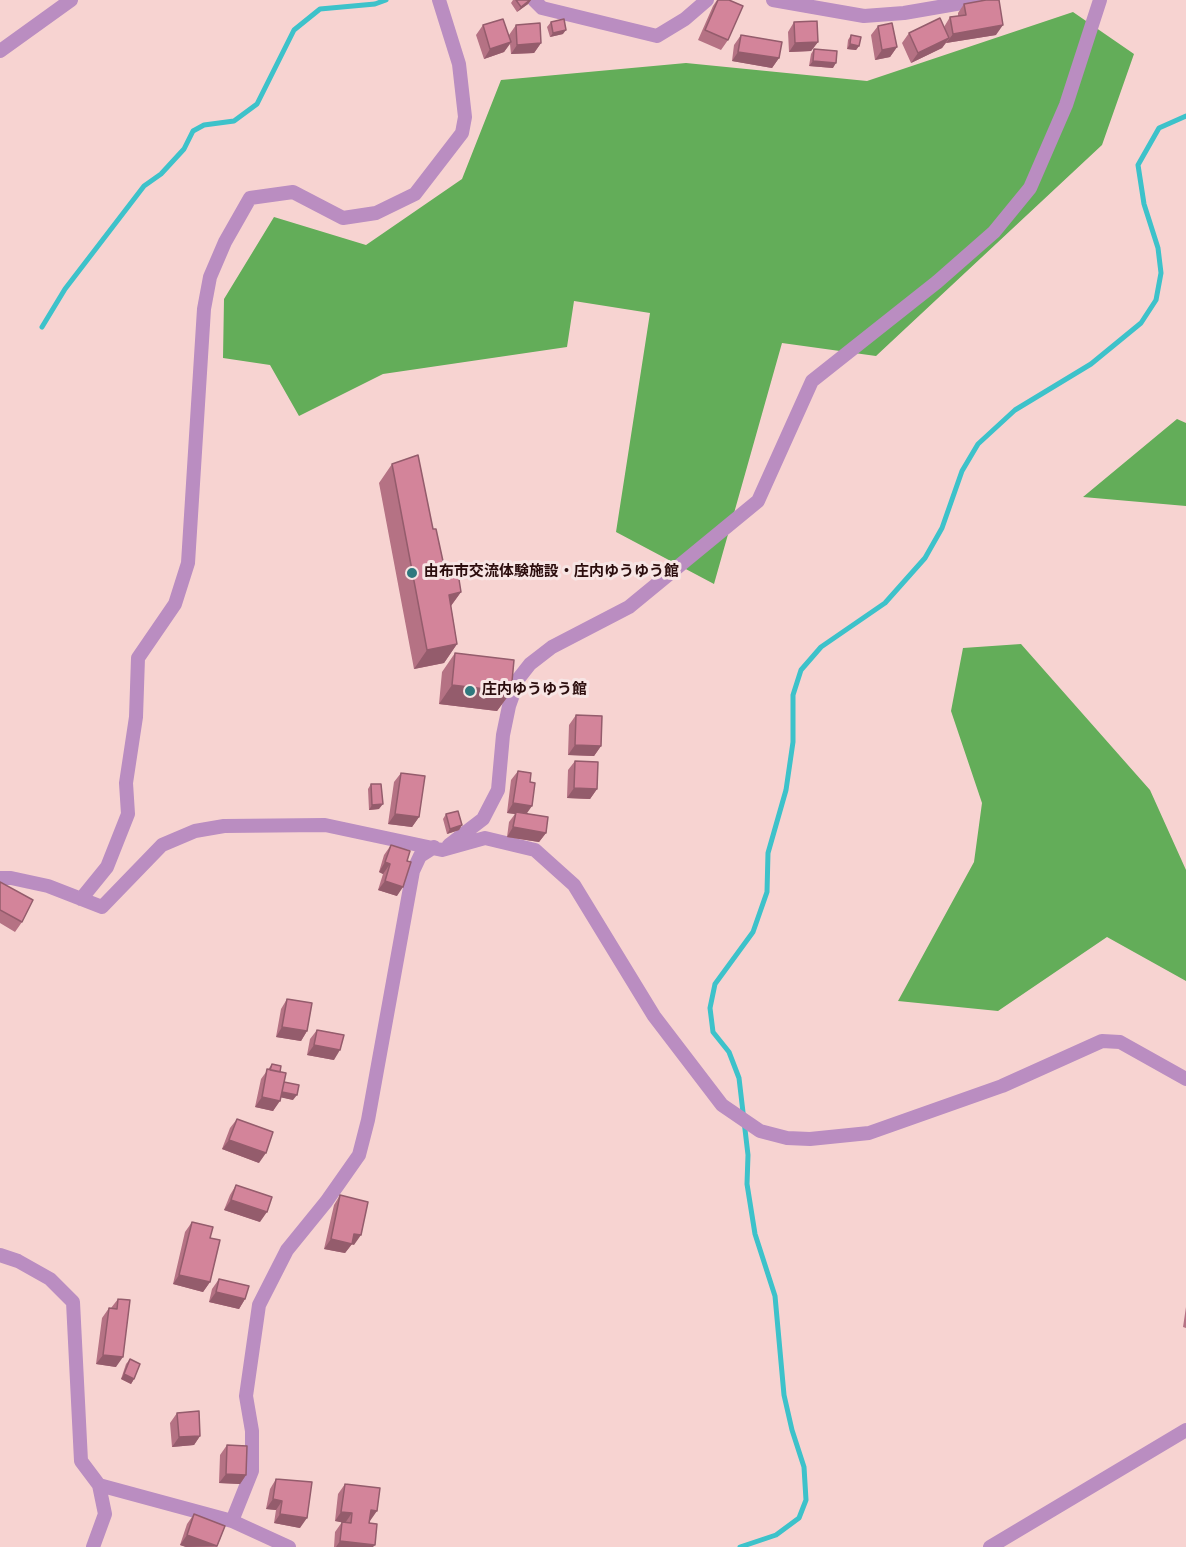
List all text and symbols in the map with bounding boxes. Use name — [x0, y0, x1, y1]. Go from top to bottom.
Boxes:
place label: 由布市交流体験施設・庄内ゆうゆう館 — [424, 564, 679, 582]
marker: 由布市交流体験施設・庄内ゆうゆう館 — [405, 566, 419, 580]
place label: 庄内ゆうゆう館 — [482, 682, 587, 700]
marker: 庄内ゆうゆう館 — [463, 684, 477, 698]

